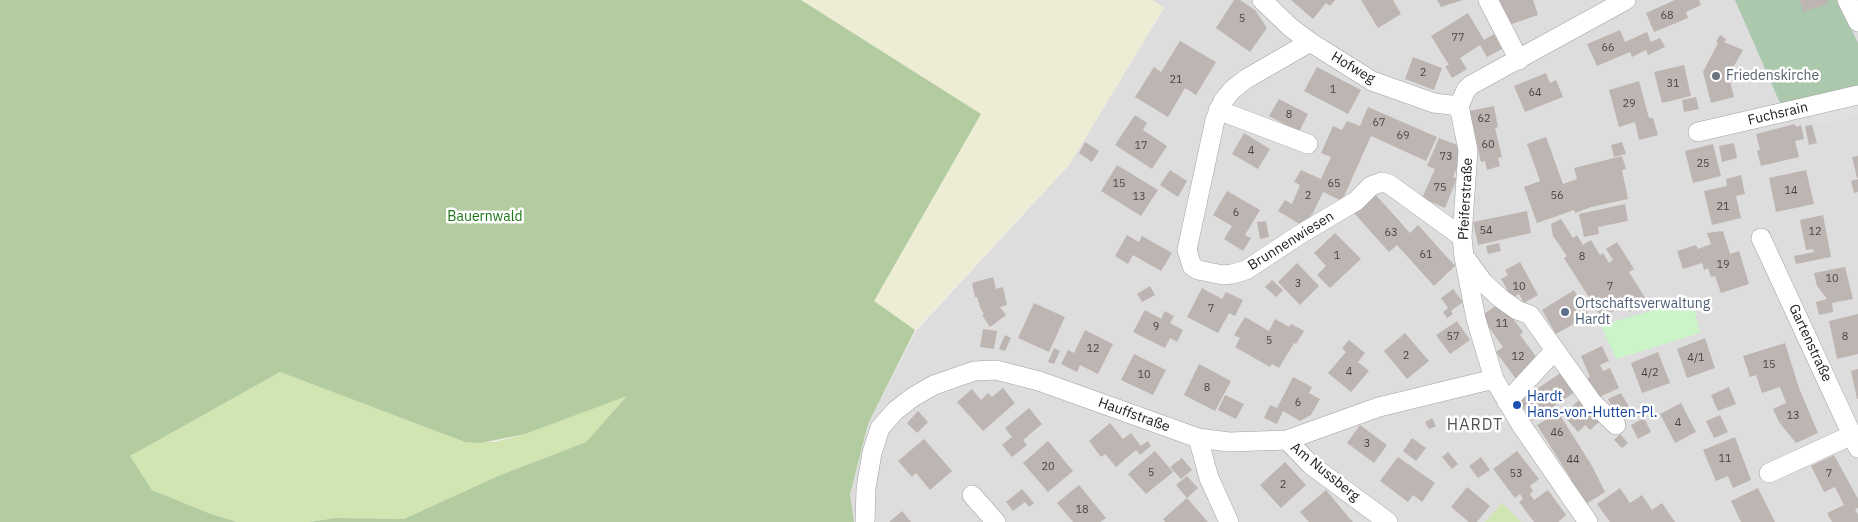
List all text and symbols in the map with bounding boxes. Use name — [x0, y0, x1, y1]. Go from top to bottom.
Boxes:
house number: 68 — [1660, 9, 1674, 23]
house number: 5 — [1239, 12, 1245, 26]
house number: 77 — [1451, 31, 1465, 45]
house number: 66 — [1601, 41, 1615, 55]
street label: Hofweg — [1328, 48, 1378, 88]
house number: 2 — [1420, 66, 1426, 80]
place label: Friedenskirche — [1726, 68, 1819, 84]
marker: Friedenskirche — [1710, 70, 1722, 82]
house number: 21 — [1169, 73, 1183, 87]
house number: 31 — [1666, 77, 1680, 91]
house number: 1 — [1330, 83, 1336, 97]
house number: 64 — [1528, 86, 1542, 100]
house number: 29 — [1622, 97, 1636, 111]
street label: Fuchsrain — [1746, 99, 1810, 129]
house number: 8 — [1286, 108, 1292, 122]
house number: 62 — [1477, 112, 1491, 126]
house number: 67 — [1372, 116, 1386, 130]
house number: 69 — [1396, 129, 1410, 143]
house number: 60 — [1481, 138, 1495, 152]
house number: 17 — [1134, 139, 1148, 153]
house number: 4 — [1248, 144, 1254, 158]
house number: 73 — [1439, 150, 1453, 164]
street label: Pfeiferstraße — [1455, 157, 1477, 241]
house number: 25 — [1696, 157, 1710, 171]
house number: 15 — [1112, 177, 1126, 191]
house number: 65 — [1327, 177, 1341, 191]
house number: 75 — [1433, 181, 1447, 195]
house number: 14 — [1784, 184, 1798, 198]
house number: 2 — [1305, 189, 1311, 203]
house number: 56 — [1550, 189, 1564, 203]
house number: 13 — [1132, 190, 1146, 204]
house number: 21 — [1716, 200, 1730, 214]
house number: 6 — [1233, 206, 1239, 220]
street label: Brunnenwiesen — [1245, 208, 1337, 274]
park label: Bauernwald — [447, 209, 523, 225]
house number: 54 — [1479, 224, 1493, 238]
house number: 12 — [1808, 225, 1822, 239]
house number: 63 — [1384, 226, 1398, 240]
house number: 61 — [1419, 248, 1433, 262]
house number: 1 — [1334, 249, 1340, 263]
house number: 8 — [1579, 250, 1585, 264]
house number: 19 — [1716, 258, 1730, 272]
house number: 10 — [1825, 272, 1839, 286]
house number: 3 — [1295, 277, 1301, 291]
house number: 10 — [1512, 280, 1526, 294]
house number: 7 — [1607, 280, 1613, 294]
place label: Ortschaftsverwaltung Hardt — [1575, 296, 1710, 328]
house number: 7 — [1208, 302, 1214, 316]
street label: Gartenstraße — [1785, 302, 1835, 384]
marker: Ortschaftsverwaltung Hardt — [1559, 306, 1571, 318]
house number: 11 — [1495, 317, 1509, 331]
house number: 9 — [1153, 320, 1159, 334]
house number: 57 — [1446, 330, 1460, 344]
house number: 8 — [1842, 330, 1848, 344]
house number: 5 — [1266, 334, 1272, 348]
house number: 12 — [1086, 342, 1100, 356]
house number: 2 — [1403, 349, 1409, 363]
house number: 12 — [1511, 350, 1525, 364]
house number: 4/1 — [1687, 351, 1705, 365]
house number: 15 — [1762, 358, 1776, 372]
house number: 4 — [1346, 365, 1352, 379]
house number: 4/2 — [1641, 366, 1659, 380]
house number: 10 — [1137, 368, 1151, 382]
house number: 8 — [1204, 381, 1210, 395]
place label: Hardt Hans-von-Hutten-Pl. — [1527, 389, 1658, 422]
street label: Hauffstraße — [1096, 394, 1172, 436]
house number: 6 — [1295, 396, 1301, 410]
marker: Hardt Hans-von-Hutten-Pl. — [1511, 399, 1523, 411]
house number: 13 — [1786, 409, 1800, 423]
district label: HARDT — [1446, 415, 1504, 435]
house number: 4 — [1675, 416, 1681, 430]
house number: 46 — [1550, 426, 1564, 440]
house number: 3 — [1364, 437, 1370, 451]
street label: Am Nussberg — [1287, 439, 1363, 505]
house number: 11 — [1718, 452, 1732, 466]
house number: 44 — [1566, 453, 1580, 467]
house number: 20 — [1041, 460, 1055, 474]
house number: 5 — [1148, 466, 1154, 480]
house number: 53 — [1509, 467, 1523, 481]
house number: 7 — [1826, 467, 1832, 481]
house number: 2 — [1280, 478, 1286, 492]
house number: 18 — [1075, 503, 1089, 517]

